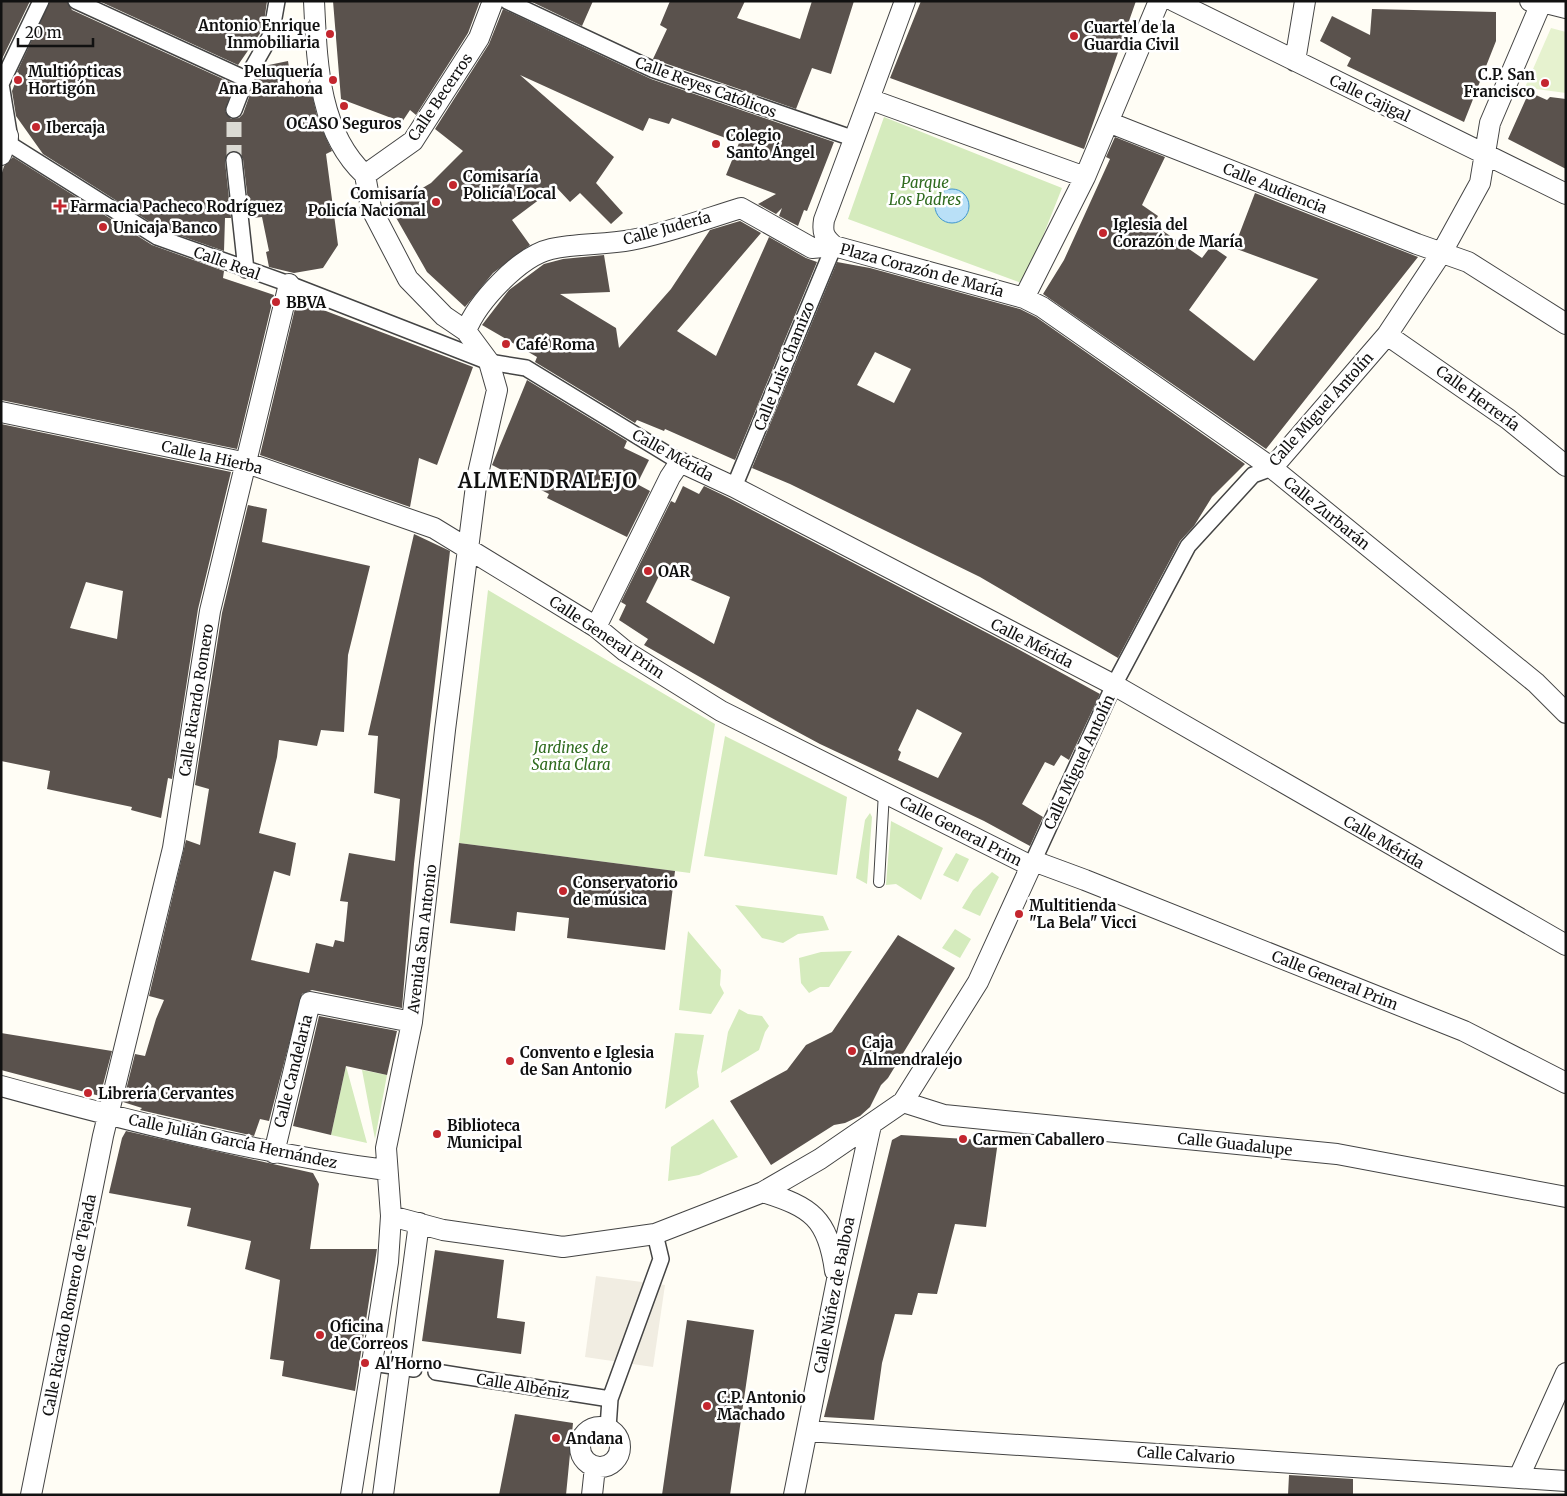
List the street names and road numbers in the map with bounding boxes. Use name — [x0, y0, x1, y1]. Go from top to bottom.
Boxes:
street label: Calle Becerros — [404, 49, 476, 145]
street label: Calle Reyes Católicos — [633, 53, 779, 121]
street label: Calle Cajigal — [1327, 70, 1414, 126]
street label: Calle Audiencia — [1220, 159, 1330, 217]
street label: Calle Judería — [621, 207, 713, 249]
street label: Plaza Corazón de María — [838, 239, 1006, 301]
street label: Calle Real — [191, 242, 263, 284]
street label: Calle Luis Chamizo — [749, 299, 819, 433]
street label: Calle Miguel Antolín — [1265, 348, 1377, 470]
street label: Calle Herrería — [1432, 361, 1524, 435]
street label: Calle Mérida — [629, 425, 717, 485]
street label: Calle la Hierba — [160, 436, 264, 478]
street label: Calle Zurbarán — [1280, 472, 1374, 554]
street label: Calle General Prim — [546, 591, 668, 683]
street label: Calle Mérida — [988, 614, 1076, 672]
street label: Calle Ricardo Romero — [175, 622, 217, 778]
street label: Calle Miguel Antolín — [1039, 691, 1119, 832]
street label: Calle General Prim — [897, 792, 1025, 870]
street label: Calle Mérida — [1340, 811, 1428, 873]
street label: Avenida San Antonio — [403, 863, 441, 1016]
street label: Calle General Prim — [1269, 946, 1401, 1014]
street label: Calle Candelaria — [270, 1012, 316, 1130]
street label: Calle Julián García Hernández — [127, 1110, 339, 1172]
street label: Calle Guadalupe — [1177, 1129, 1294, 1160]
street label: Calle Ricardo Romero de Tejada — [38, 1192, 100, 1418]
street label: Calle Núñez de Balboa — [810, 1215, 858, 1375]
street label: Calle Albéniz — [475, 1369, 571, 1403]
street label: Calle Calvario — [1136, 1442, 1236, 1468]

